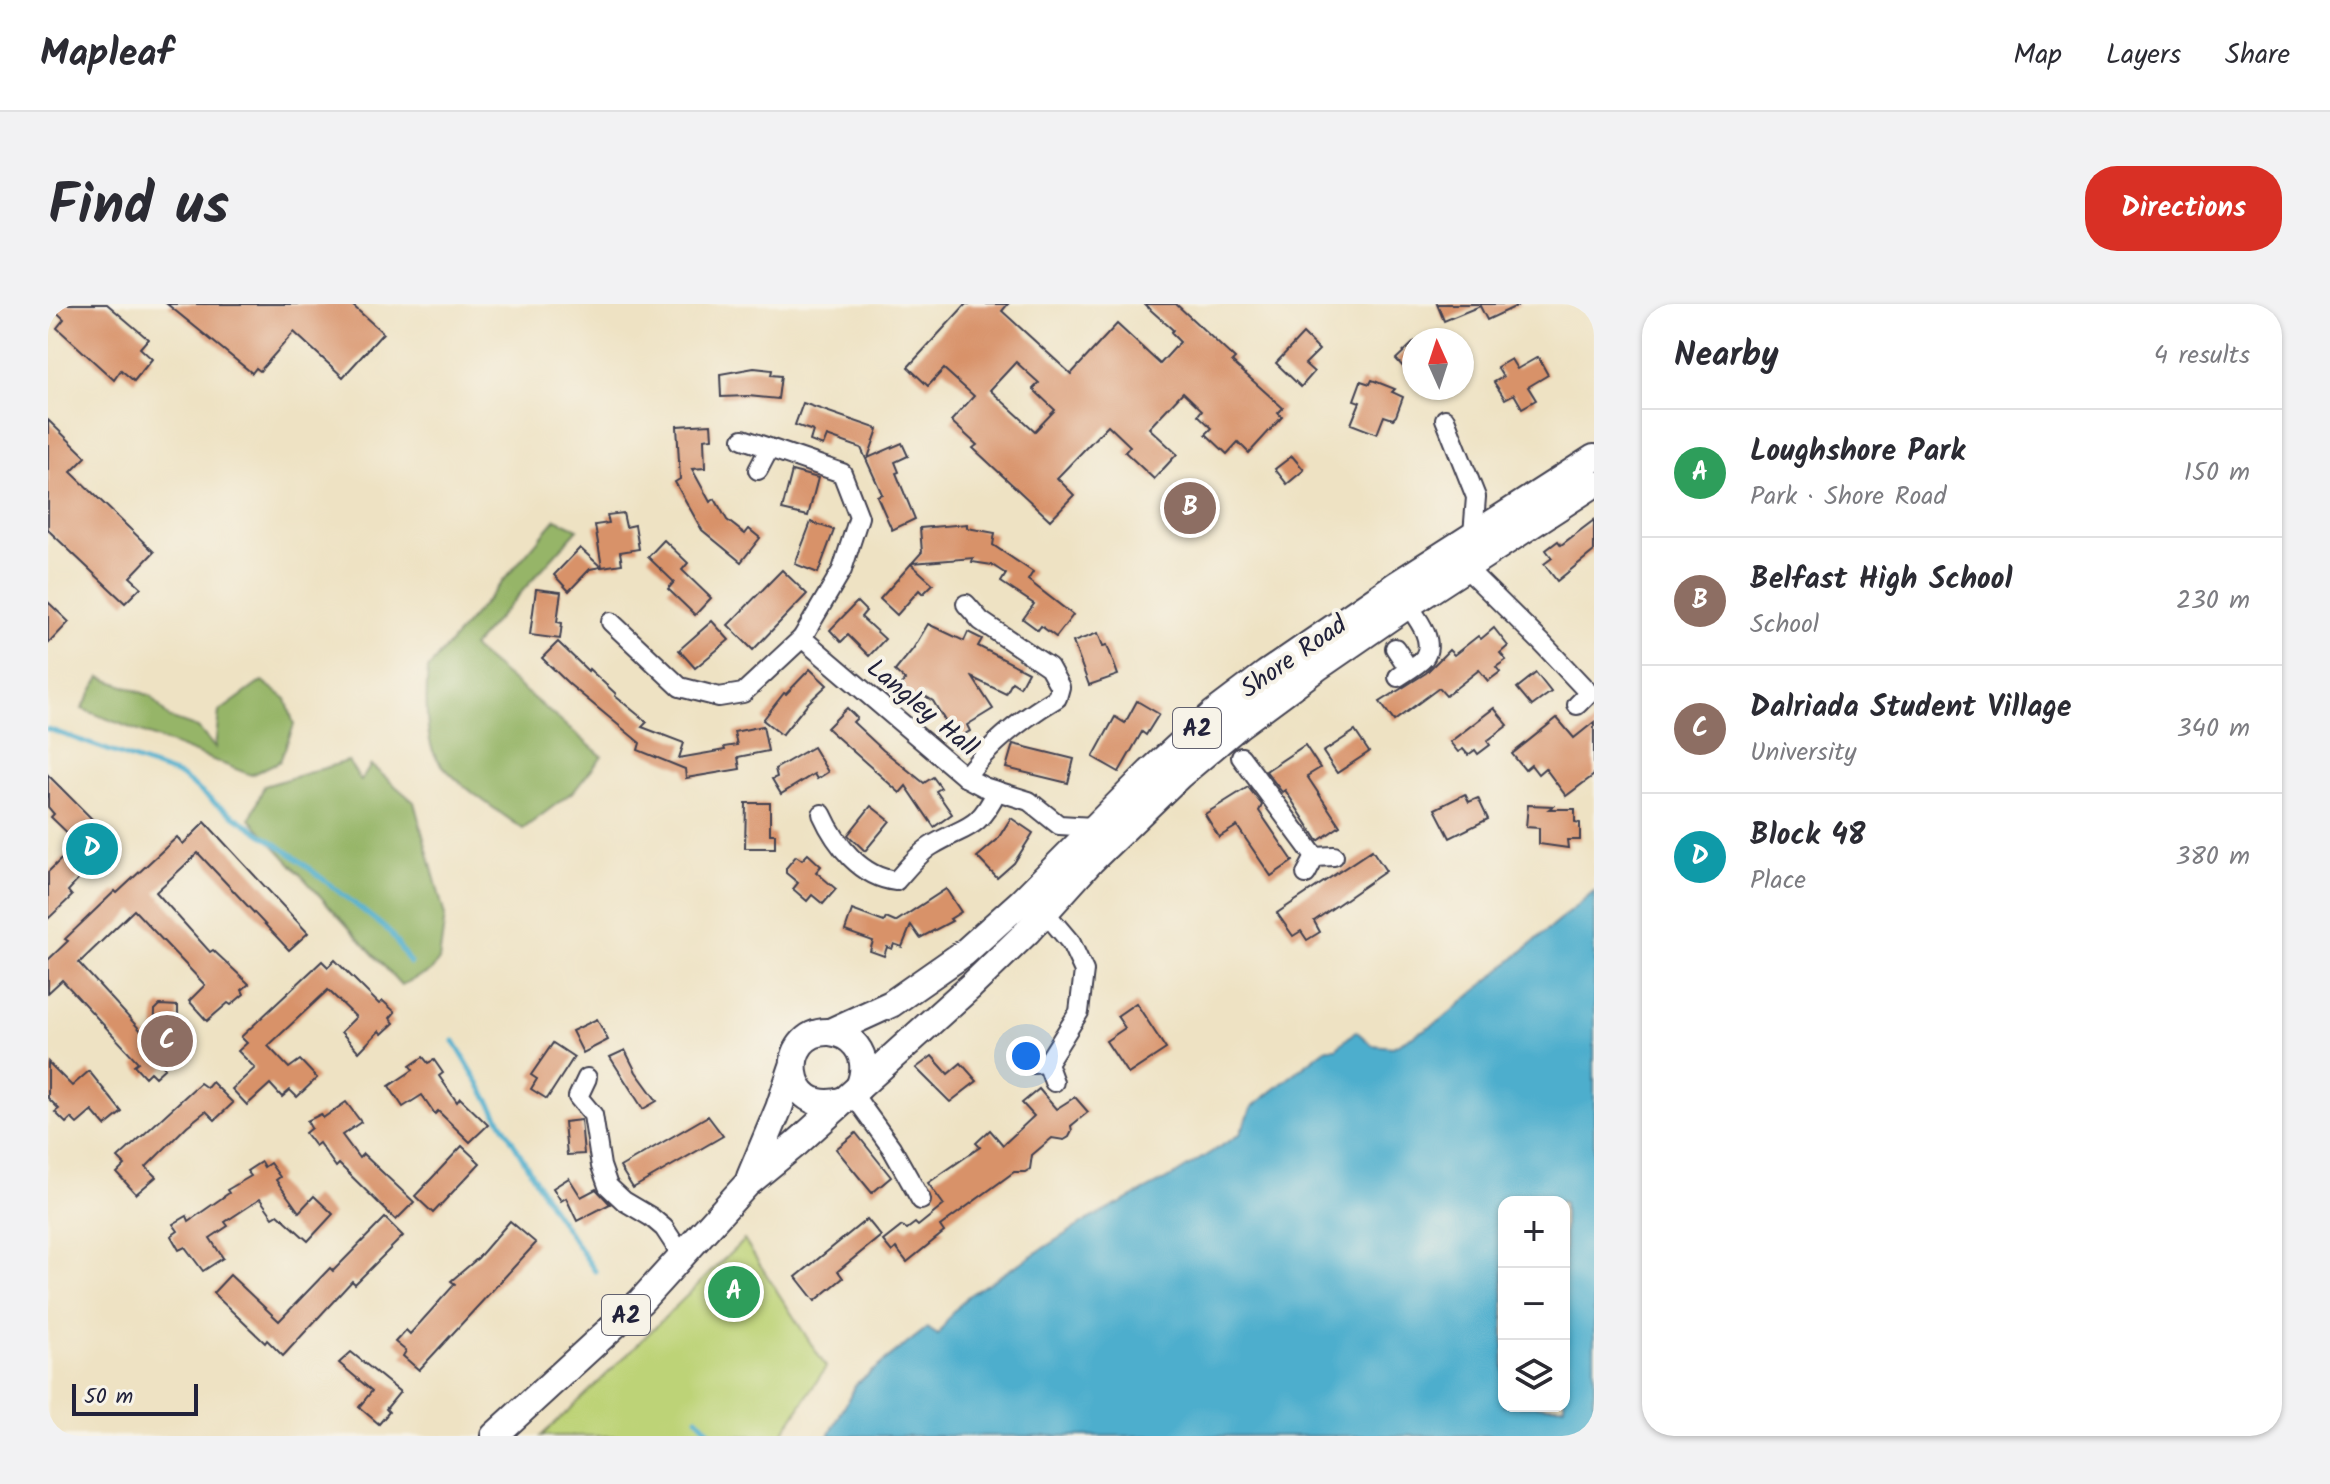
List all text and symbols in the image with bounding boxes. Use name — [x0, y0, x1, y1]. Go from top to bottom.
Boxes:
text: Mapleaf — [40, 25, 173, 85]
text: Map — [2013, 33, 2062, 78]
text: Layers — [2106, 33, 2181, 78]
text: Share — [2225, 33, 2290, 78]
text: Find us — [48, 163, 229, 253]
button: Directions — [2085, 166, 2282, 251]
north arrow — [1402, 328, 1474, 400]
text: Nearby — [1674, 329, 1779, 383]
text: 4 results — [2154, 335, 2250, 377]
text: Loughshore Park — [1750, 428, 1965, 476]
text: A — [1692, 452, 1708, 494]
text: 150 m — [2184, 452, 2250, 494]
text: Park · Shore Road — [1750, 476, 1947, 518]
pin: B — [1164, 478, 1216, 538]
text: Belfast High School — [1750, 556, 2012, 604]
text: B — [1692, 580, 1708, 622]
text: 230 m — [2176, 580, 2250, 622]
text: School — [1750, 604, 1819, 646]
street label: Shore Road — [1232, 605, 1357, 710]
street label: Langley Hall — [856, 649, 987, 768]
text: Dalriada Student Village — [1750, 684, 2072, 732]
road number: A2 — [1173, 708, 1221, 748]
text: C — [1692, 708, 1708, 750]
text: 340 m — [2177, 708, 2250, 750]
text: University — [1750, 732, 1856, 774]
text: Block 48 — [1750, 812, 1865, 860]
pin: D — [66, 819, 118, 879]
text: D — [1691, 836, 1709, 878]
text: 380 m — [2175, 836, 2250, 878]
text: Place — [1750, 860, 1806, 902]
pin: C — [141, 1011, 193, 1071]
your location — [1006, 1036, 1046, 1076]
map controls — [1498, 1196, 1570, 1412]
button: + — [1498, 1196, 1570, 1268]
pin: A — [708, 1262, 760, 1322]
button: − — [1498, 1268, 1570, 1340]
road number: A2 — [602, 1295, 650, 1335]
button: layers — [1498, 1340, 1570, 1412]
scale bar — [72, 1380, 198, 1416]
text: 50 m — [84, 1380, 133, 1415]

